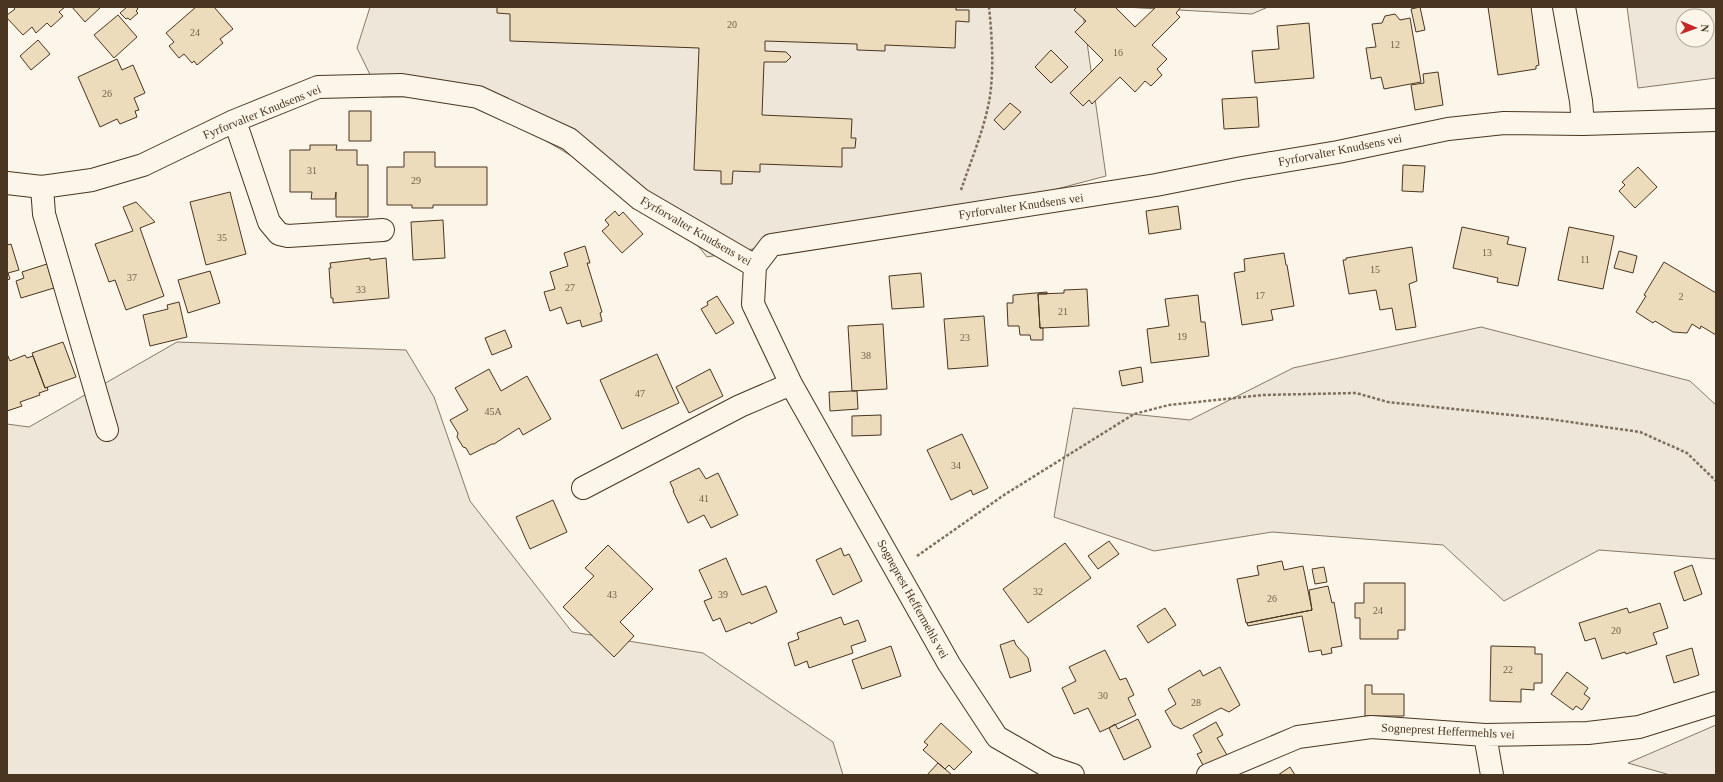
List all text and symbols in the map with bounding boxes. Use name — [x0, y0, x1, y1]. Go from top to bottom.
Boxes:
north arrow — [1675, 8, 1715, 48]
house number: 20 — [727, 19, 737, 30]
text: N — [1699, 24, 1711, 33]
house number: 24 — [190, 27, 200, 38]
house number: 12 — [1390, 39, 1400, 50]
house number: 16 — [1113, 47, 1123, 58]
street label: Fyrforvalter Knudsens vei — [201, 82, 324, 142]
house number: 26 — [102, 88, 112, 99]
street label: Fyrforvalter Knudsens vei — [1277, 131, 1404, 169]
house number: 31 — [307, 165, 317, 176]
house number: 29 — [411, 175, 421, 186]
street label: Fyrforvalter Knudsens vei — [958, 190, 1085, 222]
street label: Fyrforvalter Knudsens vei — [638, 193, 755, 269]
house number: 35 — [217, 232, 227, 243]
house number: 13 — [1482, 247, 1492, 258]
house number: 11 — [1580, 254, 1590, 265]
house number: 15 — [1370, 264, 1380, 275]
house number: 37 — [127, 272, 137, 283]
house number: 27 — [565, 282, 575, 293]
house number: 33 — [356, 284, 366, 295]
house number: 17 — [1255, 290, 1265, 301]
house number: 2 — [1679, 291, 1684, 302]
house number: 21 — [1058, 306, 1068, 317]
house number: 19 — [1177, 331, 1187, 342]
house number: 23 — [960, 332, 970, 343]
house number: 38 — [861, 350, 871, 361]
house number: 47 — [635, 388, 645, 399]
house number: 45A — [484, 406, 502, 417]
house number: 34 — [951, 460, 961, 471]
house number: 41 — [699, 493, 709, 504]
street label: Sogneprest Heffermehls vei — [874, 537, 952, 661]
house number: 32 — [1033, 586, 1043, 597]
house number: 43 — [607, 589, 617, 600]
house number: 39 — [718, 589, 728, 600]
house number: 26 — [1267, 593, 1277, 604]
house number: 24 — [1373, 605, 1383, 616]
house number: 20 — [1611, 625, 1621, 636]
house number: 22 — [1503, 664, 1513, 675]
house number: 30 — [1098, 690, 1108, 701]
house number: 28 — [1191, 697, 1201, 708]
street label: Sogneprest Heffermehls vei — [1381, 721, 1516, 742]

